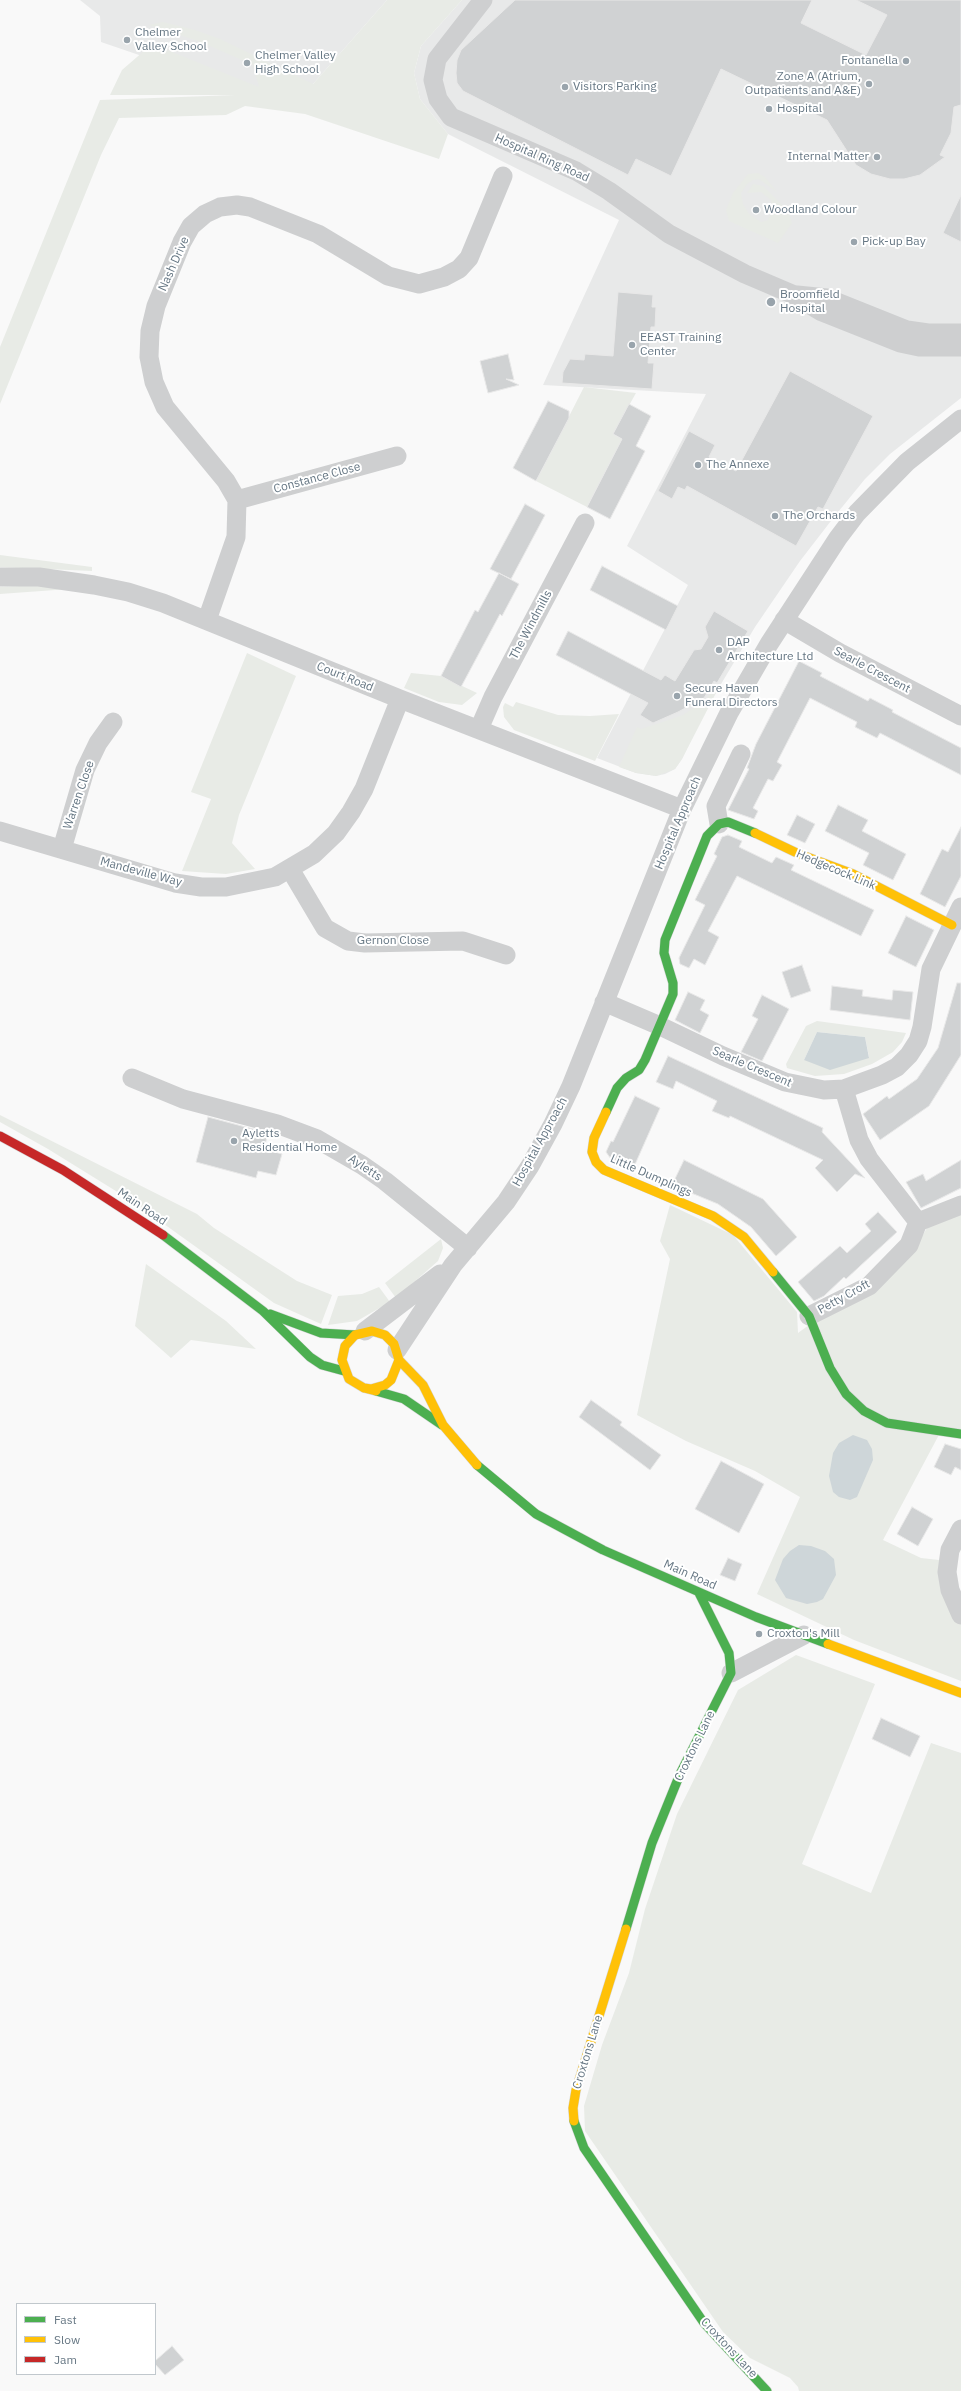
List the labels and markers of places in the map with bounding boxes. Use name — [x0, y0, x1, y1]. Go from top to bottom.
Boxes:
place label: Chelmer Valley School — [135, 26, 207, 54]
marker: Chelmer Valley School — [122, 35, 132, 45]
place label: Chelmer Valley High School — [255, 49, 336, 77]
place label: Fontanella — [841, 54, 898, 68]
marker: Fontanella — [901, 56, 911, 66]
marker: Chelmer Valley High School — [242, 58, 252, 68]
place label: Zone A (Atrium, Outpatients and A&E) — [745, 70, 861, 98]
marker: Zone A (Atrium, Outpatients and A&E) — [864, 79, 874, 89]
place label: Visitors Parking — [573, 80, 657, 94]
marker: Visitors Parking — [560, 82, 570, 92]
place label: Hospital — [777, 102, 822, 116]
marker: Hospital — [764, 104, 774, 114]
place label: Internal Matter — [787, 150, 869, 164]
marker: Internal Matter — [872, 152, 882, 162]
place label: Woodland Colour — [764, 203, 857, 217]
marker: Woodland Colour — [751, 205, 761, 215]
place label: Pick-up Bay — [862, 235, 926, 249]
marker: Pick-up Bay — [849, 237, 859, 247]
place label: Broomfield Hospital — [780, 288, 840, 316]
marker: Broomfield Hospital — [765, 296, 777, 308]
place label: EEAST Training Center — [640, 331, 721, 359]
marker: EEAST Training Center — [627, 340, 637, 350]
place label: The Annexe — [706, 458, 769, 472]
marker: The Annexe — [693, 460, 703, 470]
place label: The Orchards — [783, 509, 855, 523]
marker: The Orchards — [770, 511, 780, 521]
place label: DAP Architecture Ltd — [727, 636, 813, 664]
marker: DAP Architecture Ltd — [714, 645, 724, 655]
place label: Secure Haven Funeral Directors — [685, 682, 778, 710]
marker: Secure Haven Funeral Directors — [672, 691, 682, 701]
place label: Ayletts Residential Home — [242, 1127, 337, 1155]
marker: Ayletts Residential Home — [229, 1136, 239, 1146]
place label: Croxton's Mill — [767, 1627, 840, 1641]
marker: Croxton's Mill — [754, 1629, 764, 1639]

